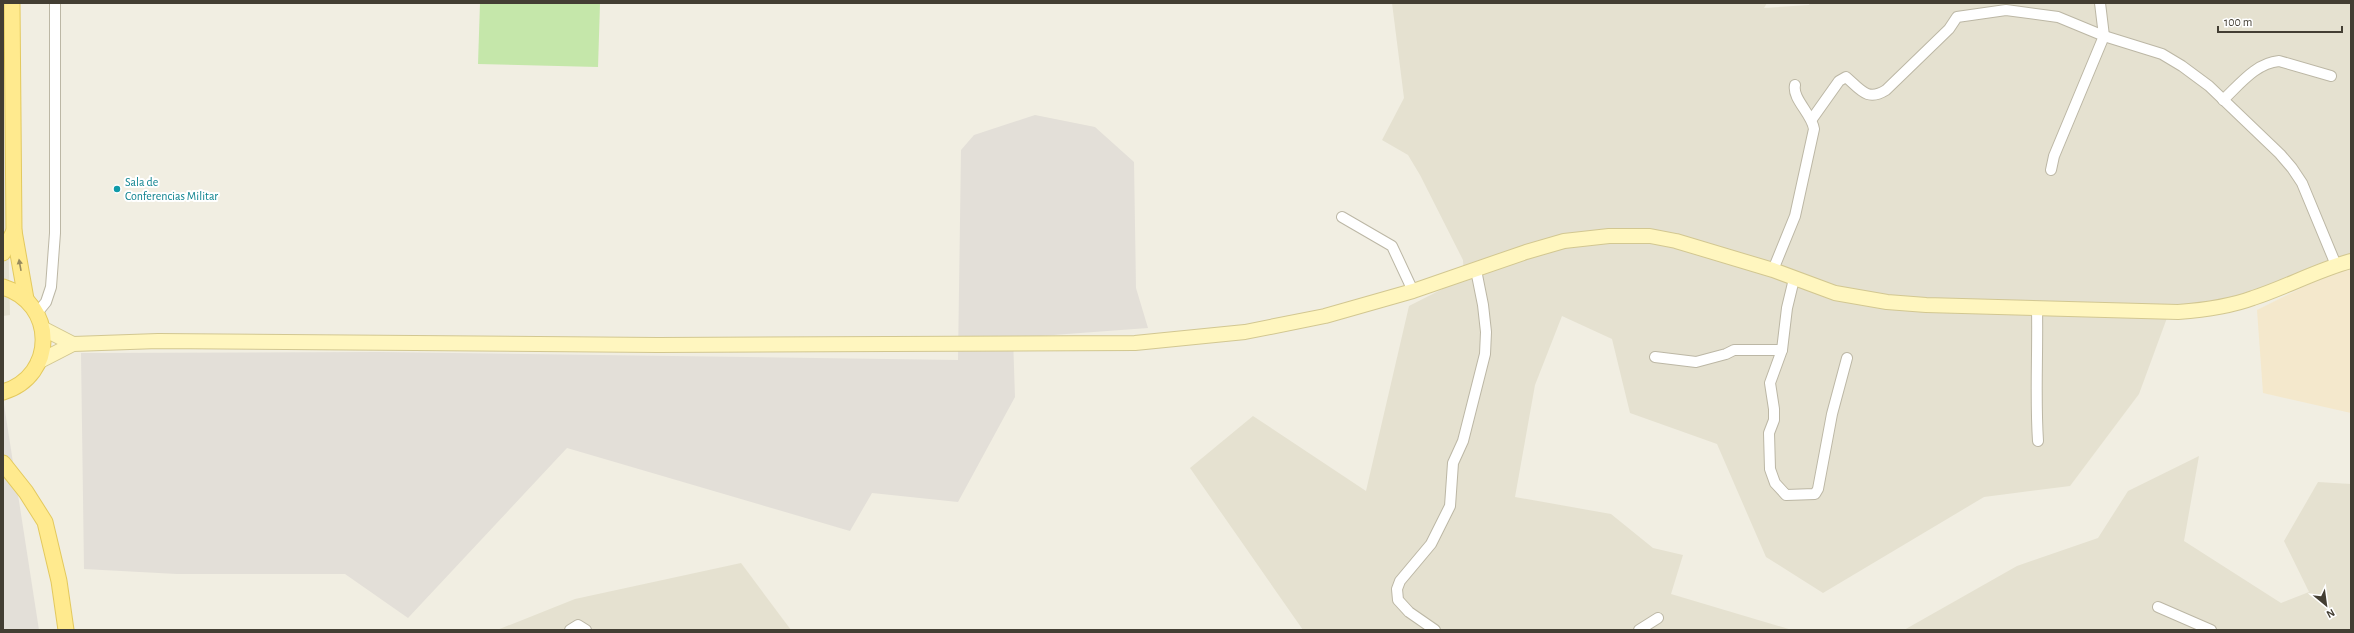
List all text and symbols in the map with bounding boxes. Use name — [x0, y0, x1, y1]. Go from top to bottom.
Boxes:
scale bar — [2218, 8, 2342, 34]
text: 100 m — [2224, 16, 2252, 28]
place label: Sala de Conferencias Militar — [125, 176, 218, 202]
marker: Sala de Conferencias Militar — [112, 184, 122, 194]
one-way arrow — [17, 259, 23, 271]
north arrow — [2306, 585, 2346, 625]
text: N — [2325, 607, 2337, 620]

